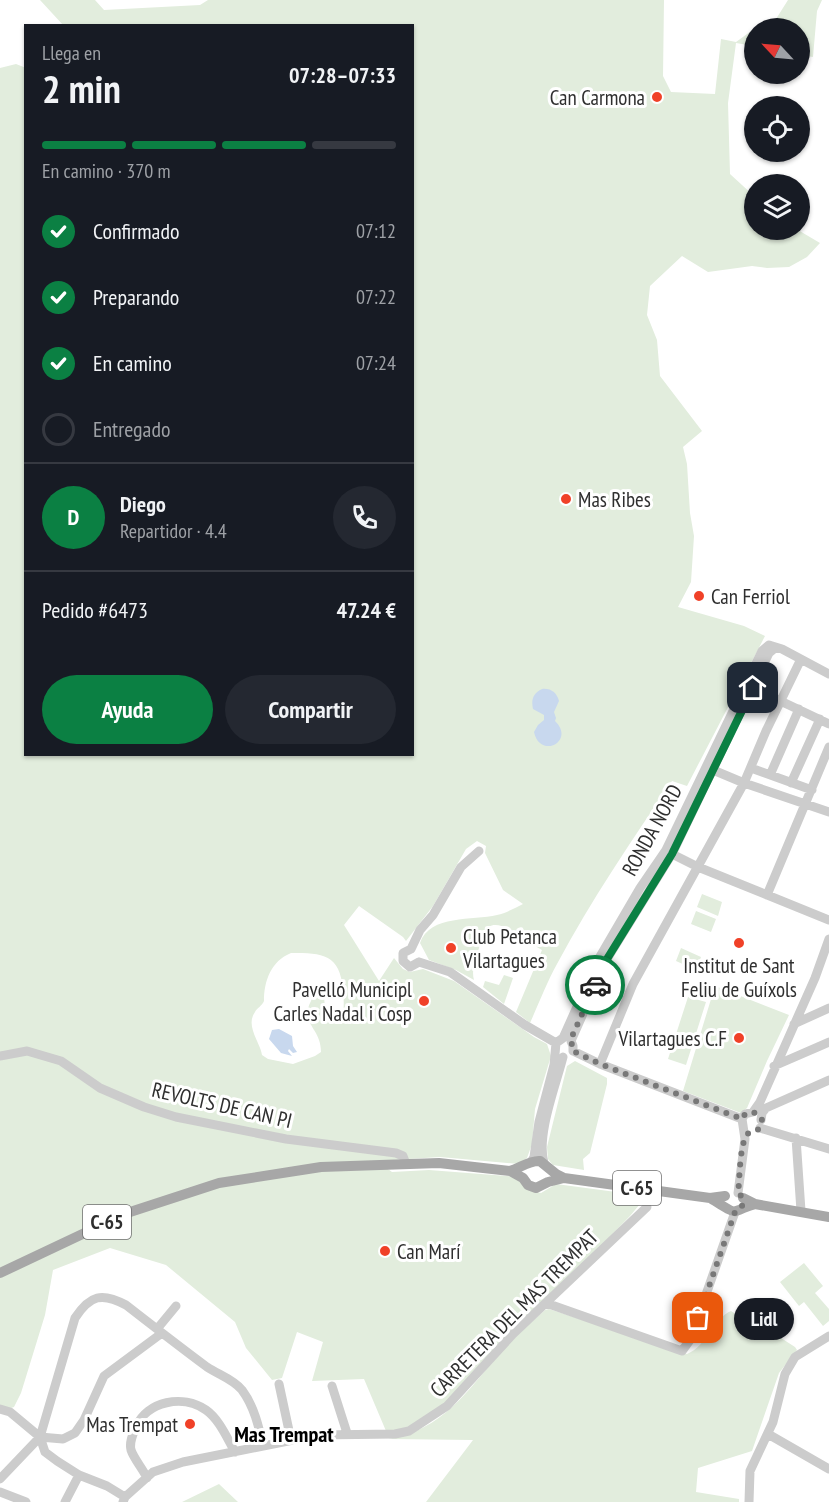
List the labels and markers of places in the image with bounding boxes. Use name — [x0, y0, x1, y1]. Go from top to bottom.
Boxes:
place label: Can Carmona — [550, 84, 645, 111]
marker: Can Carmona — [650, 90, 664, 104]
place label: Mas Ribes — [578, 486, 651, 513]
marker: Mas Ribes — [559, 492, 573, 506]
place label: Can Ferriol — [711, 583, 790, 610]
marker: Can Ferriol — [692, 589, 706, 603]
pin — [727, 662, 778, 713]
place label: Club Petanca Vilartagues — [462, 923, 557, 974]
marker: Institut de Sant Feliu de Guíxols — [732, 936, 746, 950]
marker: Club Petanca Vilartagues — [444, 941, 458, 955]
place label: Institut de Sant Feliu de Guíxols — [681, 952, 797, 1003]
place label: Pavelló Municipl Carles Nadal i Cosp — [274, 976, 412, 1027]
marker: Pavelló Municipl Carles Nadal i Cosp — [417, 994, 431, 1008]
place label: Vilartagues C.F — [618, 1025, 727, 1052]
marker: Vilartagues C.F — [732, 1031, 746, 1045]
place label: Can Marí — [397, 1238, 461, 1265]
marker: Can Marí — [378, 1244, 392, 1258]
pin — [672, 1292, 723, 1343]
callout: Lidl — [734, 1297, 794, 1339]
place label: Mas Trempat — [86, 1411, 178, 1438]
marker: Mas Trempat — [183, 1417, 197, 1431]

